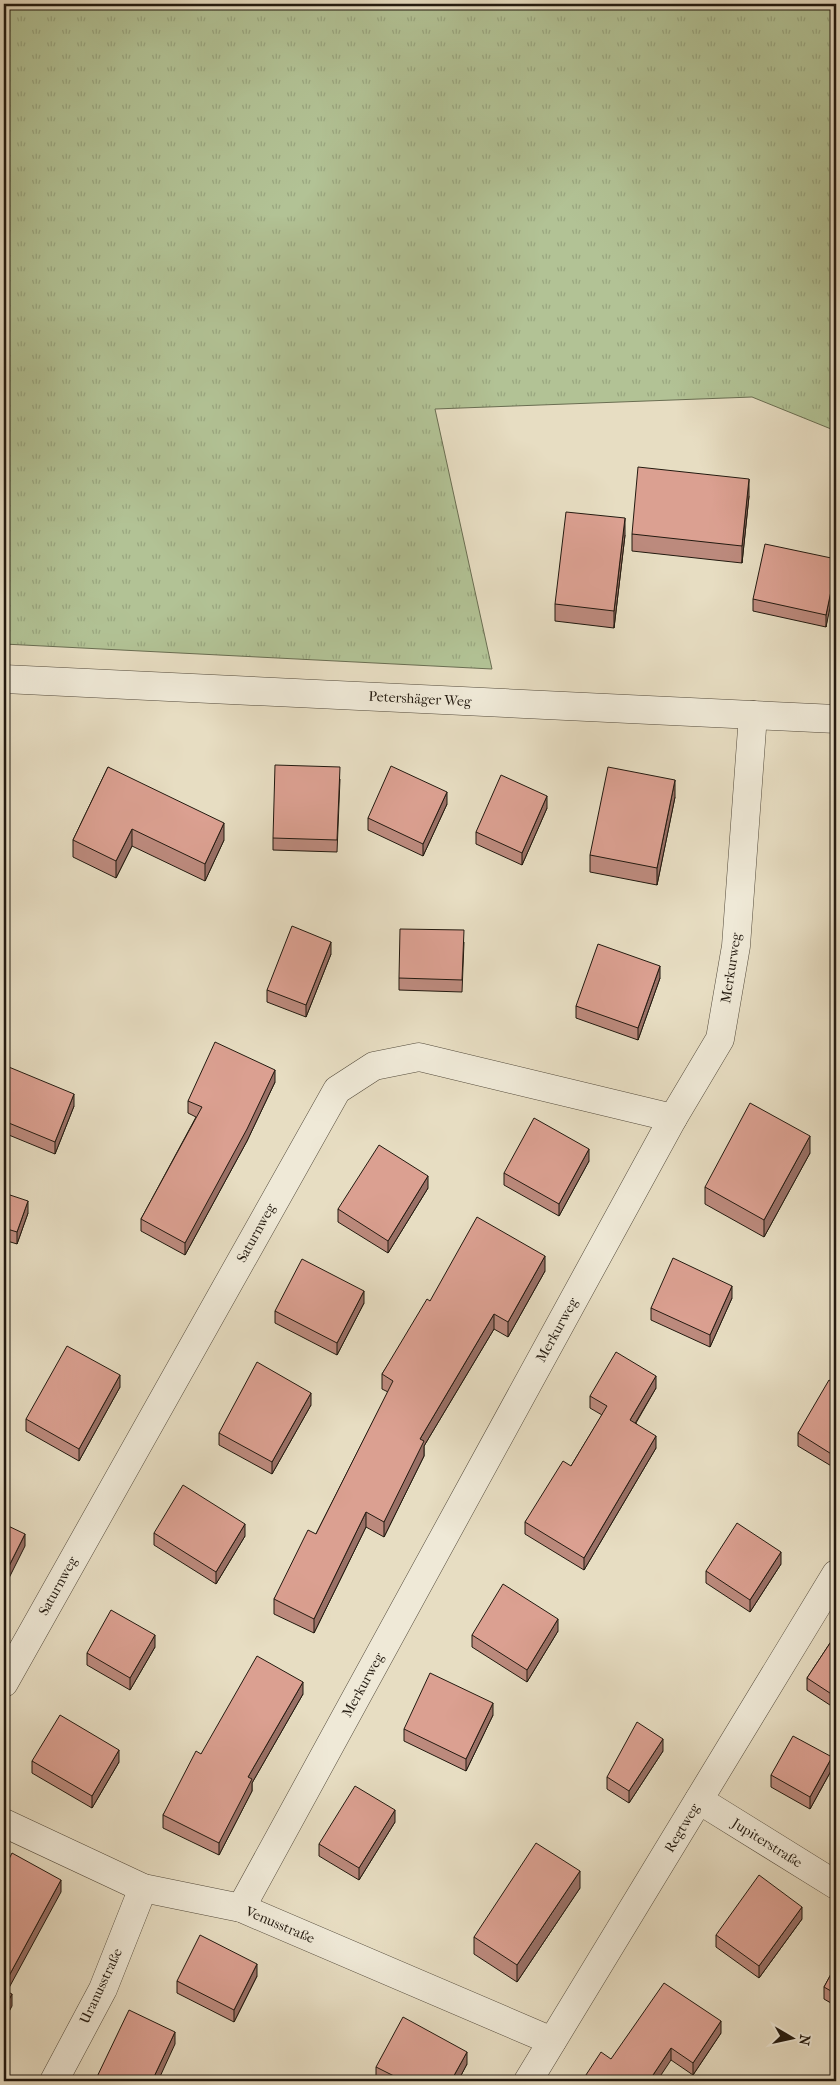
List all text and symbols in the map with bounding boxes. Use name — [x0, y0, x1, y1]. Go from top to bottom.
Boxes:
street label: Petershäger Weg — [368, 688, 472, 710]
street label: Merkurweg — [717, 931, 745, 1004]
street label: Saturnweg — [233, 1200, 279, 1266]
street label: Merkurweg — [532, 1294, 582, 1365]
street label: Saturnweg — [35, 1553, 81, 1619]
street label: Merkurweg — [338, 1649, 388, 1720]
street label: Regtweg — [661, 1800, 703, 1856]
street label: Jupiterstraße — [728, 1814, 805, 1871]
street label: Venusstraße — [242, 1902, 317, 1947]
street label: Uranusstraße — [76, 1945, 126, 2027]
north arrow — [768, 2012, 818, 2062]
text: N — [795, 2033, 814, 2047]

